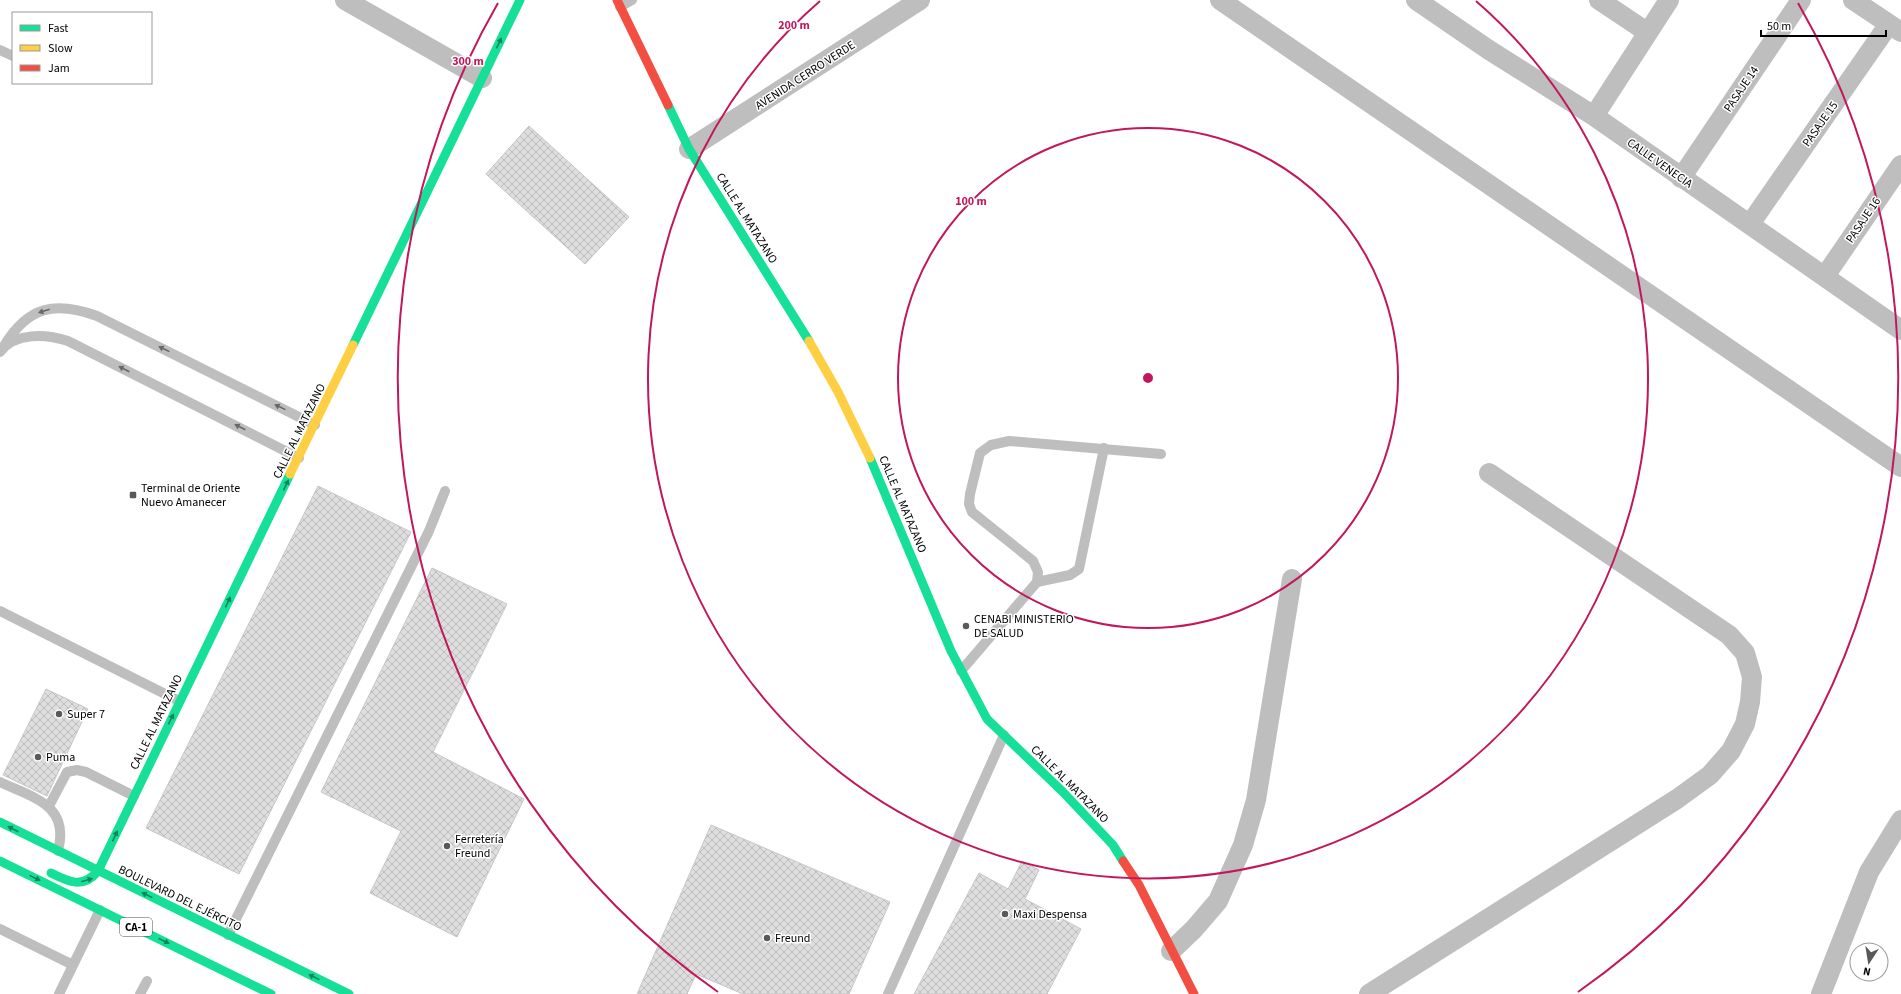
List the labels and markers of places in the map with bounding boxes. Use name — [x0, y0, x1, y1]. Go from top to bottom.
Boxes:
centre of rings — [1141, 371, 1155, 385]
place label: Terminal de Oriente Nuevo Amanecer — [141, 480, 240, 511]
marker: Terminal de Oriente Nuevo Amanecer — [128, 490, 138, 500]
place label: CENABI MINISTERIO DE SALUD — [974, 611, 1074, 642]
marker: CENABI MINISTERIO DE SALUD — [961, 621, 971, 631]
place label: Super 7 — [67, 706, 105, 723]
marker: Super 7 — [54, 709, 64, 719]
place label: Puma — [46, 749, 75, 766]
marker: Puma — [33, 752, 43, 762]
place label: Ferretería Freund — [455, 831, 504, 862]
marker: Ferretería Freund — [442, 841, 452, 851]
place label: Maxi Despensa — [1013, 906, 1087, 923]
marker: Maxi Despensa — [1000, 909, 1010, 919]
place label: Freund — [775, 930, 810, 947]
marker: Freund — [762, 933, 772, 943]

